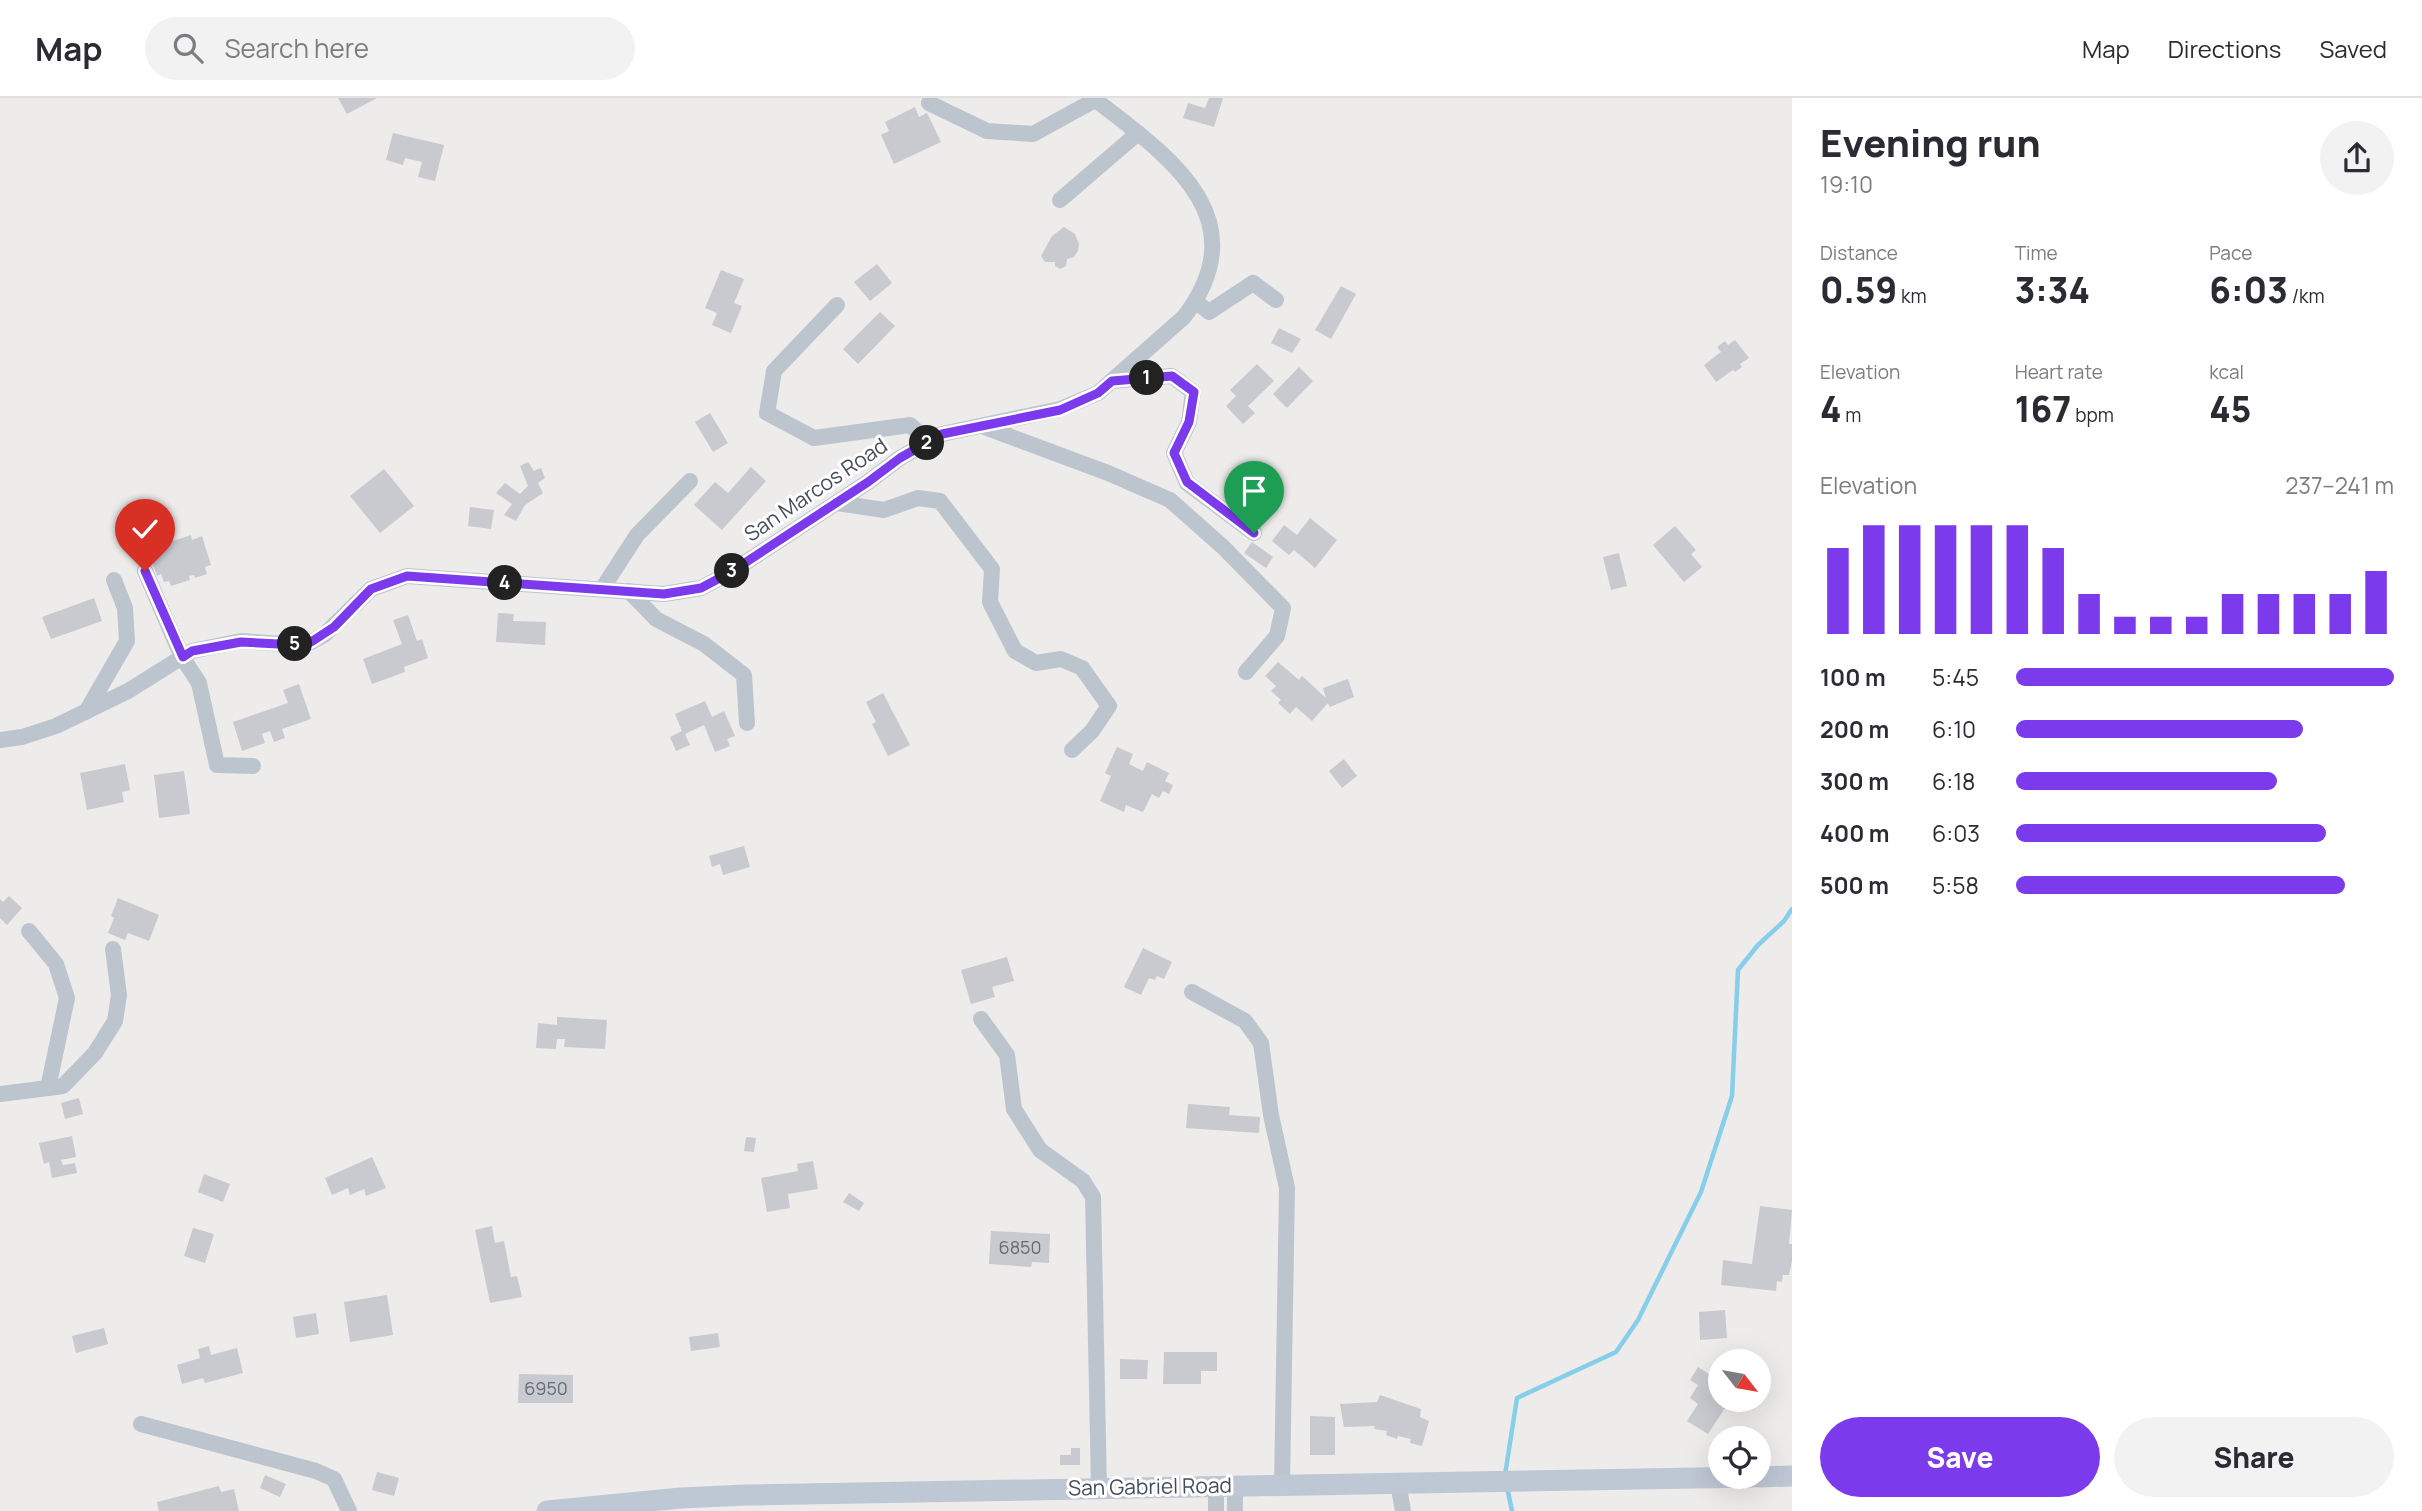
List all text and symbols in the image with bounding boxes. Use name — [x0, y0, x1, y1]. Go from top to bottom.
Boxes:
search box — [145, 17, 635, 80]
text: Map — [35, 26, 103, 71]
icon: search — [169, 29, 207, 67]
text: Search here — [225, 30, 369, 66]
text: Map — [2082, 32, 2130, 65]
text: Directions — [2168, 32, 2281, 65]
text: Saved — [2319, 32, 2387, 65]
text: Evening run — [1820, 116, 2041, 168]
button: share — [2320, 121, 2394, 195]
text: 19:10 — [1820, 168, 1873, 200]
text: Distance — [1820, 240, 1898, 266]
text: Time — [2015, 240, 2058, 266]
text: Pace — [2209, 240, 2252, 266]
text: 0.59 — [1820, 266, 1897, 314]
text: 3:34 — [2015, 266, 2090, 314]
text: 6:03 — [2209, 266, 2288, 314]
text: km — [1897, 283, 1927, 309]
text: /km — [2288, 283, 2325, 309]
text: Elevation — [1820, 359, 1900, 385]
text: Heart rate — [2015, 359, 2103, 385]
text: kcal — [2209, 359, 2244, 385]
pin: 1 — [1130, 360, 1164, 396]
text: 1 — [1142, 364, 1151, 390]
text: 4 — [1820, 385, 1842, 433]
text: 167 — [2015, 385, 2071, 433]
text: 45 — [2209, 385, 2251, 433]
text: m — [1842, 402, 1861, 428]
text: bpm — [2071, 402, 2114, 428]
pin: 2 — [909, 426, 944, 460]
text: 2 — [921, 429, 932, 455]
street label: San Marcos Road — [739, 431, 892, 547]
pin — [1224, 461, 1284, 533]
text: Elevation — [1820, 469, 1917, 501]
text: 237–241 m — [2285, 469, 2394, 501]
icon: arrive — [1235, 472, 1273, 510]
pin — [115, 499, 175, 571]
icon: check — [126, 510, 164, 548]
pin: 3 — [714, 554, 750, 588]
text: 3 — [726, 557, 737, 583]
pin: 4 — [488, 566, 522, 601]
text: 4 — [499, 569, 510, 595]
pin: 5 — [278, 626, 312, 662]
text: 5 — [289, 630, 300, 656]
text: 100 m — [1820, 661, 1886, 693]
text: 5:45 — [1932, 661, 1979, 693]
text: 200 m — [1820, 713, 1889, 745]
text: 6:10 — [1932, 713, 1976, 745]
text: 300 m — [1820, 765, 1889, 797]
text: 6:18 — [1932, 765, 1975, 797]
text: 400 m — [1820, 817, 1890, 849]
text: 6:03 — [1932, 817, 1980, 849]
text: 500 m — [1820, 869, 1889, 901]
text: 5:58 — [1932, 869, 1979, 901]
house number: 6850 — [999, 1235, 1042, 1259]
north arrow — [1708, 1349, 1771, 1412]
map controls — [1708, 1349, 1771, 1489]
house number: 6950 — [524, 1376, 568, 1400]
button: Save — [1820, 1417, 2100, 1497]
button: Share — [2114, 1417, 2394, 1497]
button: locate — [1708, 1426, 1771, 1489]
street label: San Gabriel Road — [1068, 1471, 1232, 1501]

